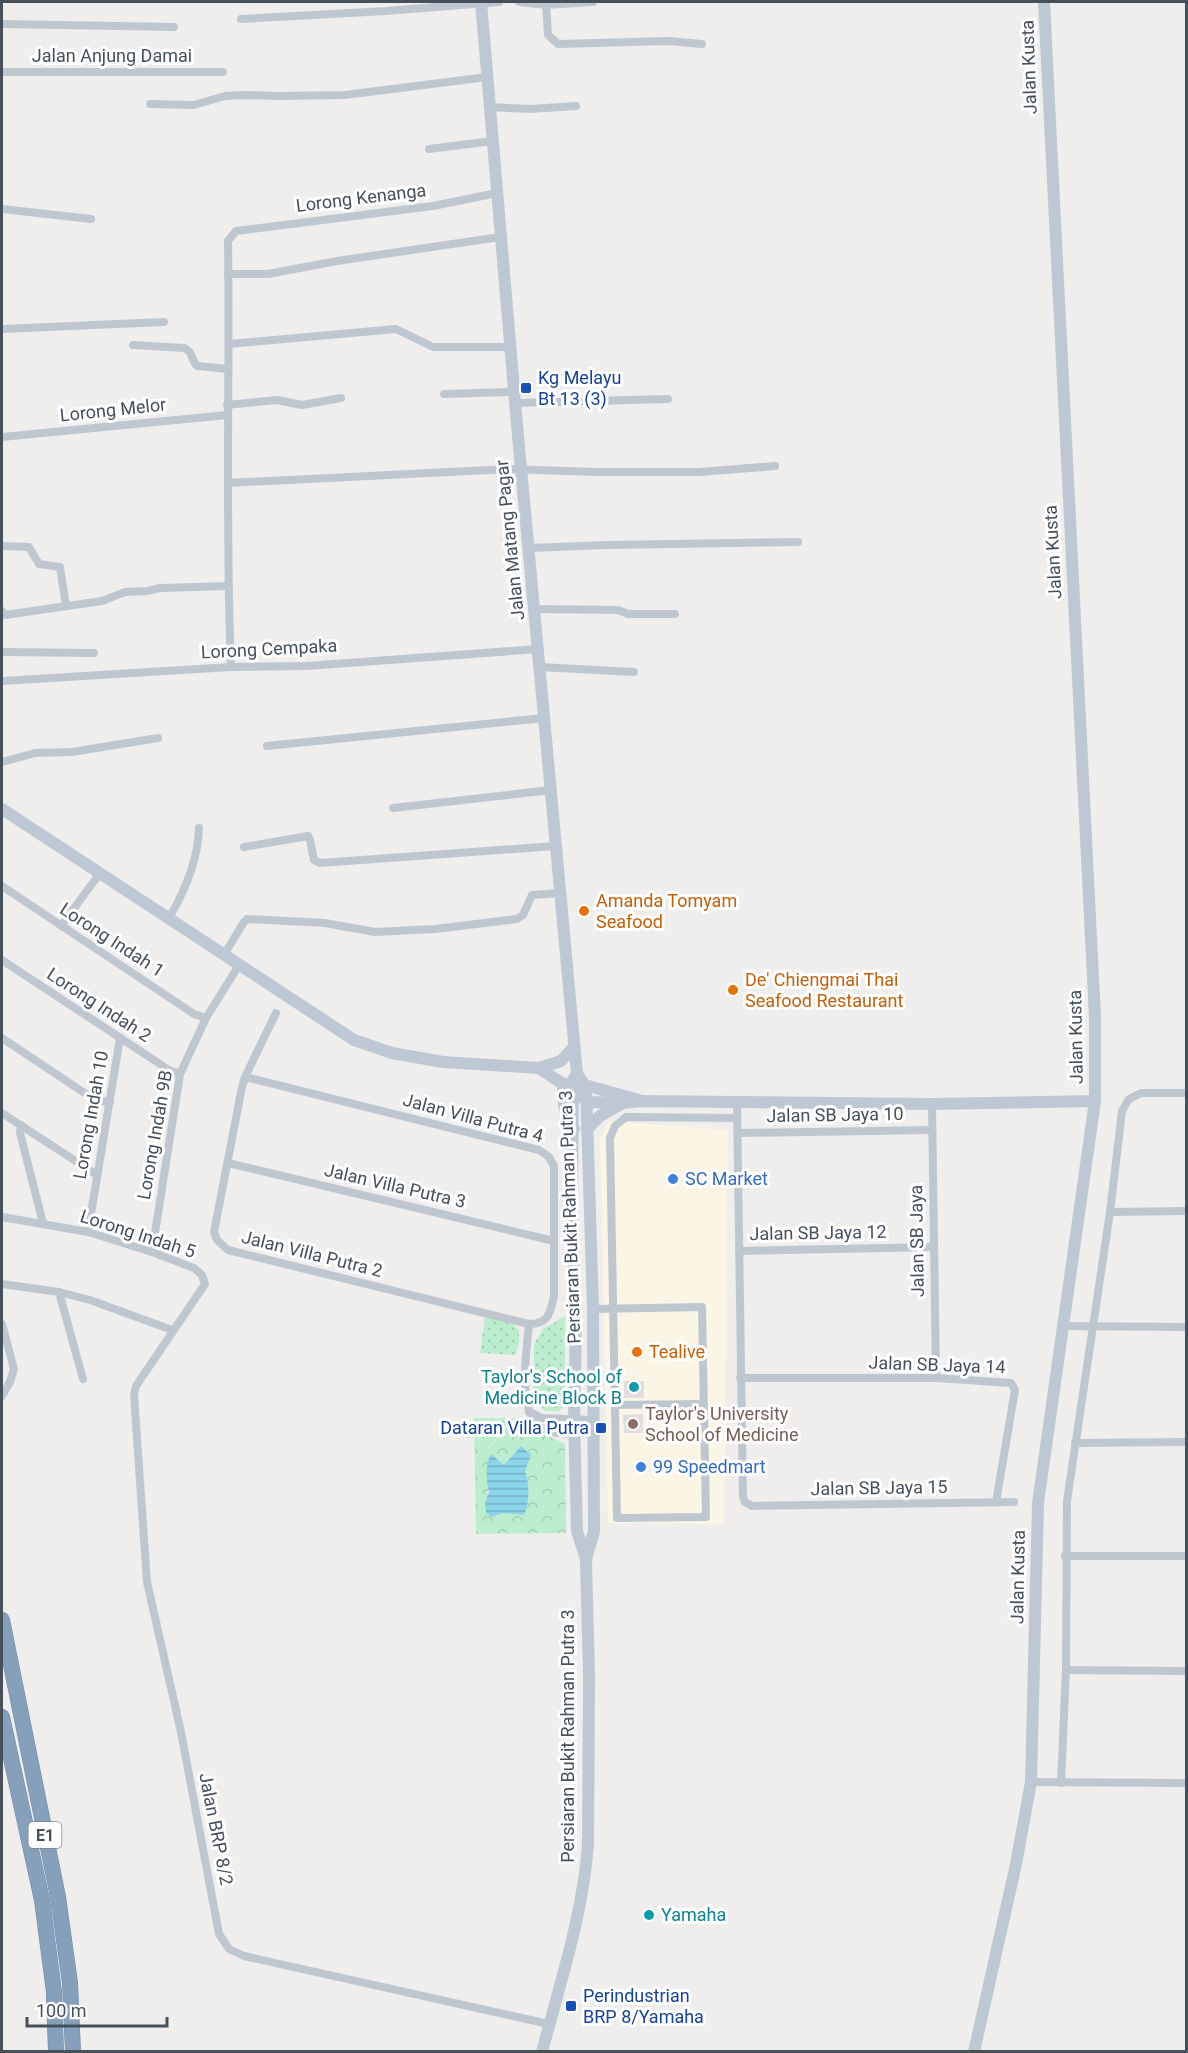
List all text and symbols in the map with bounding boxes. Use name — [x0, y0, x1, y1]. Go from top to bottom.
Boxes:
street label: Jalan Kusta — [1016, 20, 1041, 114]
street label: Jalan Anjung Damai — [32, 45, 192, 66]
street label: Lorong Kenanga — [295, 179, 427, 216]
place label: Kg Melayu Bt 13 (3) — [538, 367, 621, 410]
marker: Kg Melayu Bt 13 (3) — [519, 381, 533, 395]
street label: Lorong Melor — [59, 393, 167, 426]
street label: Jalan Matang Pagar — [491, 459, 528, 621]
street label: Jalan Kusta — [1040, 504, 1065, 600]
street label: Lorong Cempaka — [200, 634, 338, 663]
place label: Amanda Tomyam Seafood — [596, 890, 737, 932]
street label: Lorong Indah 1 — [56, 898, 168, 981]
marker: Amanda Tomyam Seafood — [577, 904, 591, 918]
street label: Lorong Indah 2 — [43, 963, 155, 1046]
place label: De' Chiengmai Thai Seafood Restaurant — [745, 969, 903, 1011]
marker: De' Chiengmai Thai Seafood Restaurant — [726, 983, 740, 997]
street label: Jalan Kusta — [1064, 990, 1087, 1084]
street label: Lorong Indah 10 — [69, 1049, 112, 1181]
street label: Lorong Indah 9B — [133, 1069, 176, 1201]
street label: Jalan Villa Putra 4 — [401, 1089, 546, 1146]
street label: Persiaran Bukit Rahman Putra 3 — [555, 1090, 584, 1344]
street label: Jalan SB Jaya 10 — [766, 1103, 904, 1126]
street label: Jalan Villa Putra 3 — [322, 1159, 468, 1212]
place label: SC Market — [685, 1168, 768, 1189]
marker: SC Market — [666, 1172, 680, 1186]
street label: Jalan SB Jaya — [905, 1185, 928, 1297]
street label: Lorong Indah 5 — [78, 1205, 198, 1262]
street label: Jalan SB Jaya 12 — [749, 1221, 887, 1244]
street label: Jalan Villa Putra 2 — [240, 1226, 385, 1281]
place label: Tealive — [649, 1341, 705, 1362]
marker: Tealive — [630, 1345, 644, 1359]
street label: Jalan SB Jaya 14 — [868, 1352, 1006, 1377]
place label: Taylor's School of Medicine Block B — [481, 1366, 623, 1408]
marker: Taylor's School of Medicine Block B — [627, 1380, 641, 1394]
place label: Taylor's University School of Medicine — [645, 1403, 798, 1445]
place label: Dataran Villa Putra — [440, 1417, 589, 1438]
marker: Taylor's University School of Medicine — [626, 1417, 640, 1431]
marker: Dataran Villa Putra — [594, 1421, 608, 1435]
place label: 99 Speedmart — [653, 1456, 766, 1477]
marker: 99 Speedmart — [634, 1460, 648, 1474]
street label: Jalan SB Jaya 15 — [810, 1476, 948, 1499]
street label: Jalan Kusta — [1006, 1530, 1029, 1624]
street label: Persiaran Bukit Rahman Putra 3 — [557, 1609, 578, 1863]
street label: Jalan BRP 8/2 — [195, 1771, 238, 1887]
road number: E1 — [28, 1822, 62, 1848]
place label: Yamaha — [661, 1904, 726, 1925]
marker: Yamaha — [642, 1908, 656, 1922]
place label: Perindustrian BRP 8/Yamaha — [583, 1985, 704, 2027]
scale bar — [27, 1990, 166, 2028]
marker: Perindustrian BRP 8/Yamaha — [564, 1999, 578, 2013]
text: 100 m — [36, 2000, 87, 2021]

